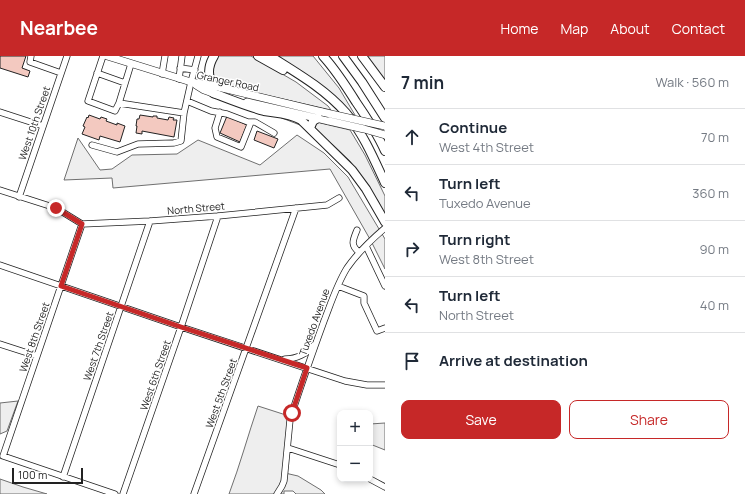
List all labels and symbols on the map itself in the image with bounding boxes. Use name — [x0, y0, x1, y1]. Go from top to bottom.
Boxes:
street label: Granger Road — [196, 68, 260, 94]
street label: West 10th Street — [15, 84, 53, 162]
route end — [47, 199, 65, 217]
street label: North Street — [167, 199, 225, 217]
street label: Tuxedo Avenue — [295, 286, 333, 357]
street label: West 8th Street — [16, 300, 52, 374]
street label: West 7th Street — [80, 310, 116, 382]
street label: West 6th Street — [136, 338, 174, 412]
street label: West 5th Street — [202, 356, 240, 430]
route start — [283, 404, 301, 422]
scale bar — [12, 466, 83, 485]

